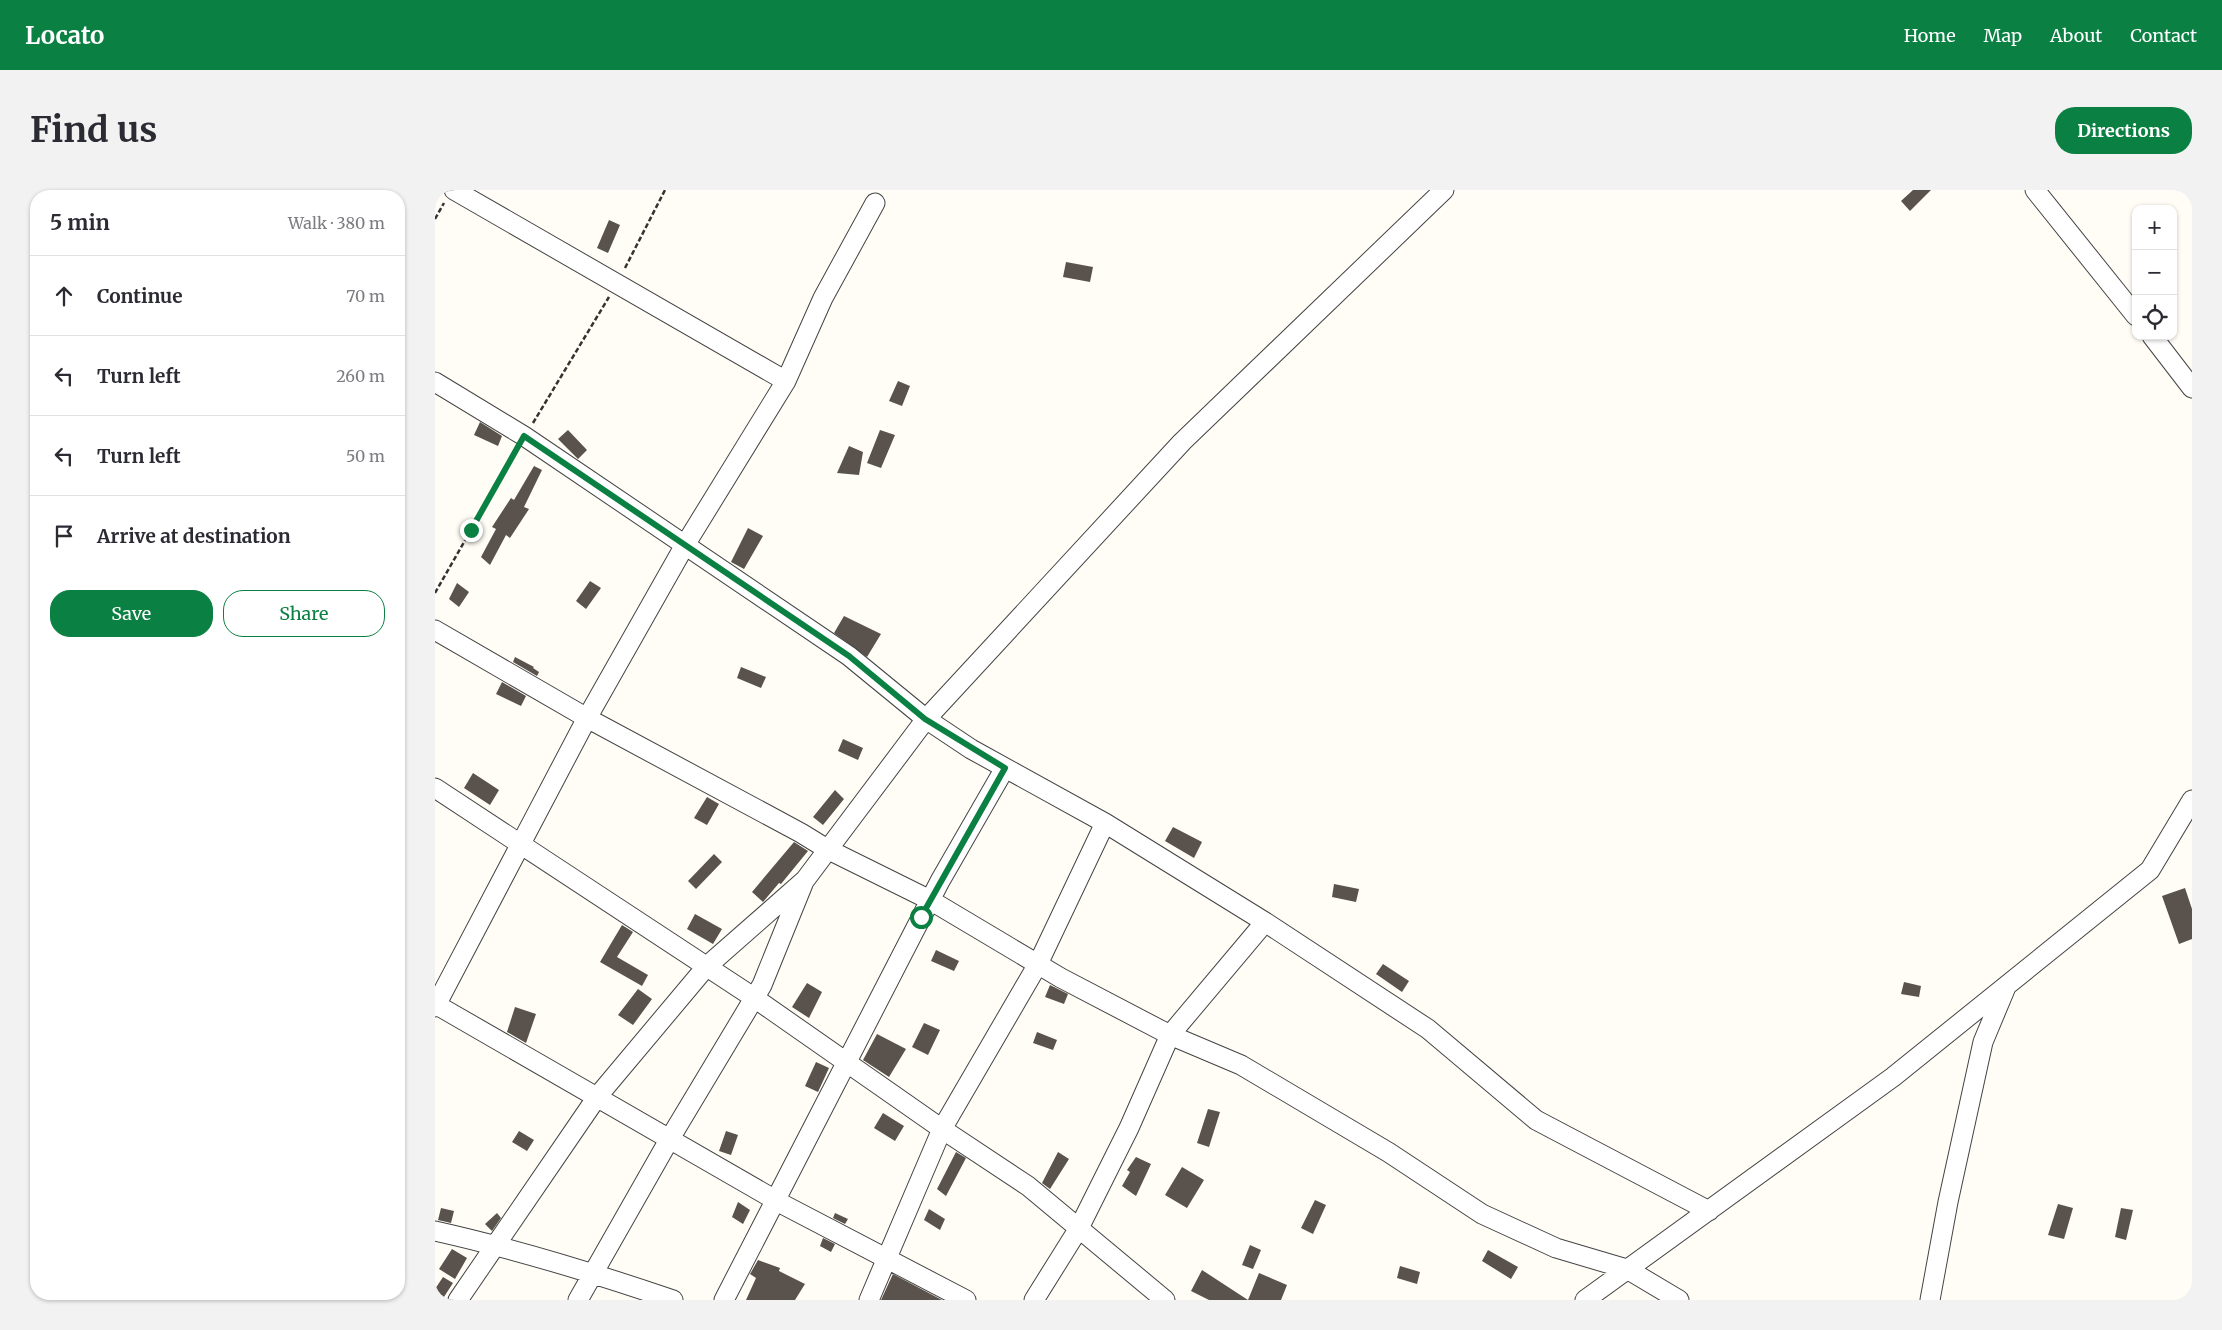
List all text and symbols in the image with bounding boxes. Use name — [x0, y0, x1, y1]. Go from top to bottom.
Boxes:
text: Locato — [25, 20, 104, 51]
text: Home — [1904, 24, 1956, 47]
text: Map — [1984, 24, 2022, 47]
text: About — [2050, 24, 2102, 47]
text: Contact — [2130, 24, 2197, 47]
button: Directions — [2055, 107, 2192, 154]
text: Find us — [30, 108, 157, 152]
map controls — [2132, 205, 2177, 340]
button: + — [2132, 205, 2177, 250]
text: 5 min — [50, 209, 110, 236]
text: Walk · 380 m — [288, 213, 385, 233]
button: − — [2132, 250, 2177, 295]
icon: ahead — [50, 282, 78, 310]
text: Continue — [97, 284, 183, 308]
text: 70 m — [346, 286, 385, 306]
button: locate — [2132, 295, 2177, 340]
icon: left — [50, 362, 78, 390]
text: Turn left — [97, 364, 181, 388]
text: 260 m — [336, 366, 385, 386]
icon: left — [50, 442, 78, 470]
text: Turn left — [97, 444, 181, 468]
text: 50 m — [346, 446, 385, 466]
route end — [460, 519, 483, 542]
icon: arrive — [50, 522, 78, 550]
text: Arrive at destination — [97, 524, 291, 548]
button: Save — [50, 590, 213, 637]
button: Share — [223, 590, 385, 637]
route start — [910, 906, 933, 929]

